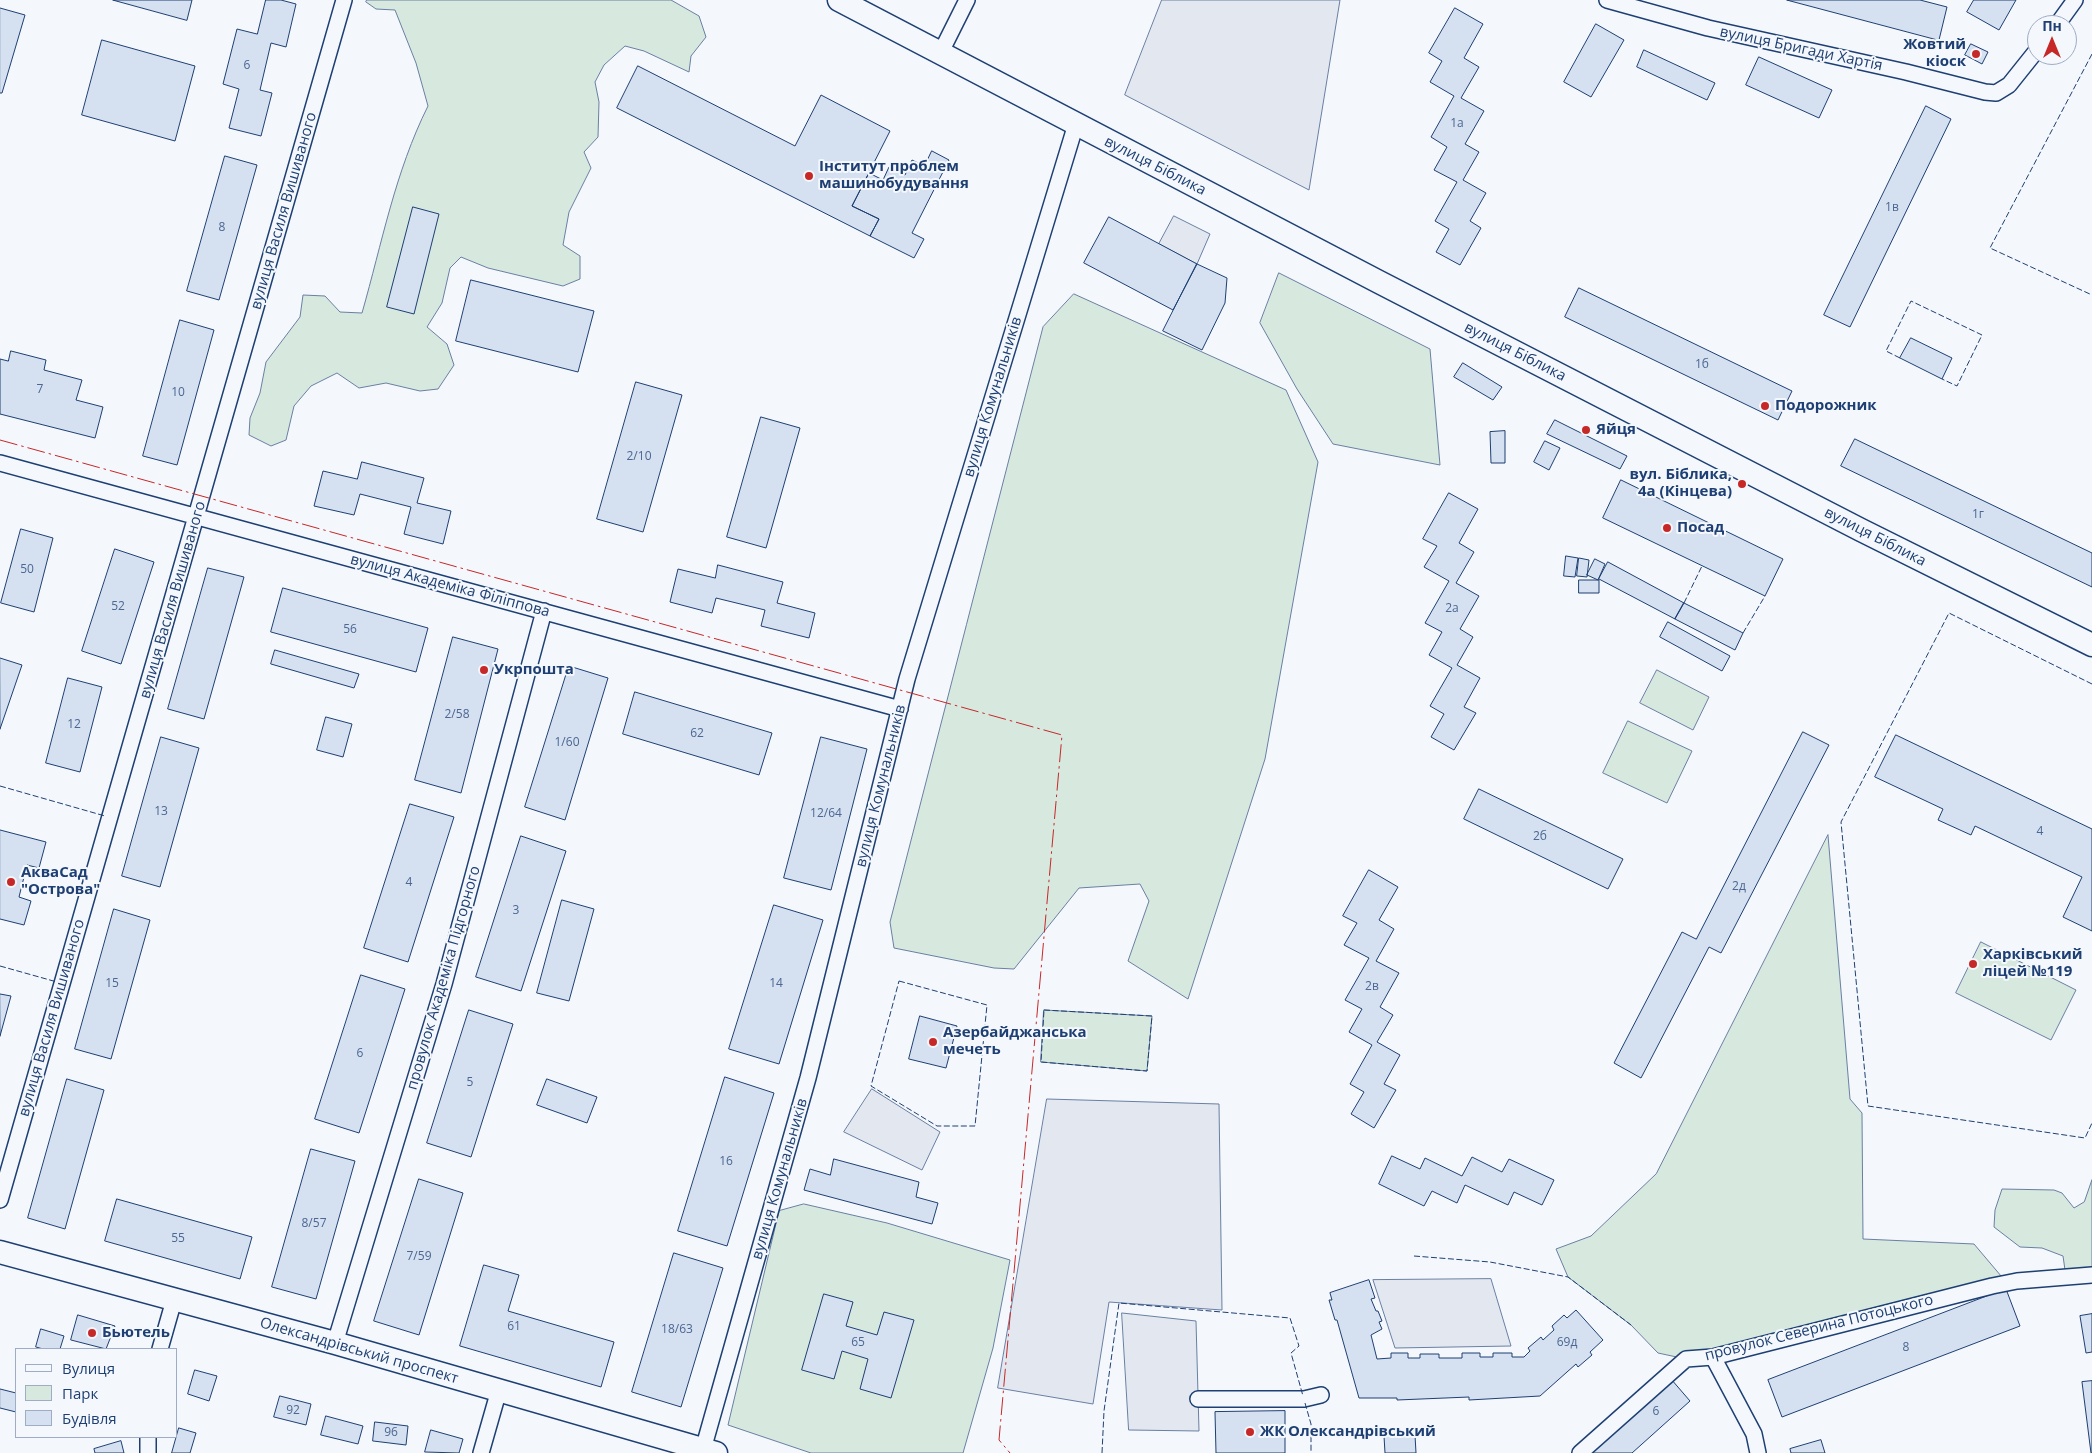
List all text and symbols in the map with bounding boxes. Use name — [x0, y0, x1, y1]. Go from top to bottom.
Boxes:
north arrow — [2027, 15, 2077, 65]
text: Пн — [2042, 16, 2062, 35]
street label: вулиця Бригади Хартія — [1718, 23, 1884, 75]
place label: Жовтий кіоск — [1903, 36, 1966, 71]
marker: Жовтий кіоск — [1970, 48, 1982, 60]
house number: 6 — [244, 59, 250, 73]
street label: вулиця Василя Вишиваного — [247, 110, 321, 312]
house number: 1а — [1450, 117, 1464, 131]
street label: вулиця Біблика — [1101, 133, 1209, 199]
place label: Інститут проблем машинобудування — [819, 158, 969, 193]
marker: Інститут проблем машинобудування — [803, 170, 815, 182]
house number: 1в — [1885, 201, 1899, 215]
house number: 8 — [219, 221, 225, 235]
street label: вулиця Комунальників — [960, 315, 1026, 479]
street label: вулиця Біблика — [1461, 319, 1569, 385]
house number: 1б — [1695, 358, 1709, 372]
house number: 7 — [37, 383, 43, 397]
house number: 10 — [171, 386, 185, 400]
place label: Подорожник — [1775, 397, 1877, 415]
marker: Подорожник — [1759, 400, 1771, 412]
place label: Яйця — [1596, 421, 1636, 439]
marker: Яйця — [1580, 424, 1592, 436]
house number: 2/10 — [627, 450, 651, 464]
place label: вул. Біблика, 4а (Кінцева) — [1630, 466, 1732, 501]
marker: вул. Біблика, 4а (Кінцева) — [1736, 478, 1748, 490]
street label: вулиця Василя Вишиваного — [136, 499, 210, 701]
street label: вулиця Біблика — [1821, 504, 1929, 570]
house number: 1г — [1972, 508, 1984, 522]
place label: Посад — [1677, 519, 1724, 537]
marker: Посад — [1661, 522, 1673, 534]
street label: вулиця Академіка Філіппова — [348, 551, 552, 621]
house number: 50 — [20, 563, 34, 577]
house number: 52 — [111, 600, 125, 614]
house number: 2а — [1445, 602, 1459, 616]
house number: 56 — [343, 623, 357, 637]
place label: Укрпошта — [494, 661, 574, 679]
marker: Укрпошта — [478, 664, 490, 676]
street label: вулиця Комунальників — [852, 703, 910, 869]
house number: 2/58 — [445, 708, 469, 722]
house number: 12 — [67, 718, 81, 732]
house number: 62 — [690, 727, 704, 741]
house number: 1/60 — [555, 736, 579, 750]
house number: 13 — [154, 805, 168, 819]
house number: 12/64 — [810, 807, 842, 821]
house number: 4 — [2037, 825, 2043, 839]
house number: 2б — [1533, 830, 1547, 844]
place label: АкваСад "Острова" — [21, 864, 100, 899]
street label: провулок Академіка Підгорного — [403, 864, 485, 1092]
marker: АкваСад "Острова" — [5, 876, 17, 888]
house number: 4 — [406, 876, 412, 890]
house number: 2д — [1732, 880, 1746, 894]
house number: 3 — [513, 904, 519, 918]
street label: вулиця Василя Вишиваного — [15, 917, 89, 1119]
place label: Харківський ліцей №119 — [1983, 946, 2083, 981]
marker: Харківський ліцей №119 — [1967, 958, 1979, 970]
house number: 15 — [105, 977, 119, 991]
house number: 14 — [769, 977, 783, 991]
house number: 2в — [1365, 980, 1379, 994]
place label: Азербайджанська мечеть — [943, 1024, 1087, 1059]
marker: Азербайджанська мечеть — [927, 1036, 939, 1048]
house number: 6 — [357, 1047, 363, 1061]
house number: 5 — [467, 1076, 473, 1090]
street label: вулиця Комунальників — [748, 1096, 812, 1262]
house number: 16 — [719, 1155, 733, 1169]
house number: 8/57 — [302, 1217, 326, 1231]
house number: 55 — [171, 1232, 185, 1246]
house number: 7/59 — [407, 1250, 431, 1264]
street label: провулок Северина Потоцького — [1703, 1291, 1935, 1365]
street label: Олександрівський проспект — [258, 1314, 460, 1388]
house number: 61 — [507, 1320, 521, 1334]
house number: 18/63 — [661, 1323, 693, 1337]
place label: Бьютель — [102, 1324, 170, 1342]
marker: Бьютель — [86, 1327, 98, 1339]
house number: 65 — [851, 1336, 865, 1350]
house number: 69д — [1557, 1336, 1577, 1350]
house number: 8 — [1903, 1341, 1909, 1355]
legend — [15, 1348, 178, 1438]
text: Вулиця — [62, 1358, 115, 1378]
text: Парк — [62, 1383, 98, 1403]
house number: 92 — [286, 1404, 300, 1418]
house number: 6 — [1653, 1405, 1659, 1419]
text: Будівля — [62, 1408, 117, 1428]
place label: ЖК Олександрівський — [1260, 1423, 1436, 1441]
house number: 96 — [384, 1426, 398, 1440]
marker: ЖК Олександрівський — [1244, 1426, 1256, 1438]

